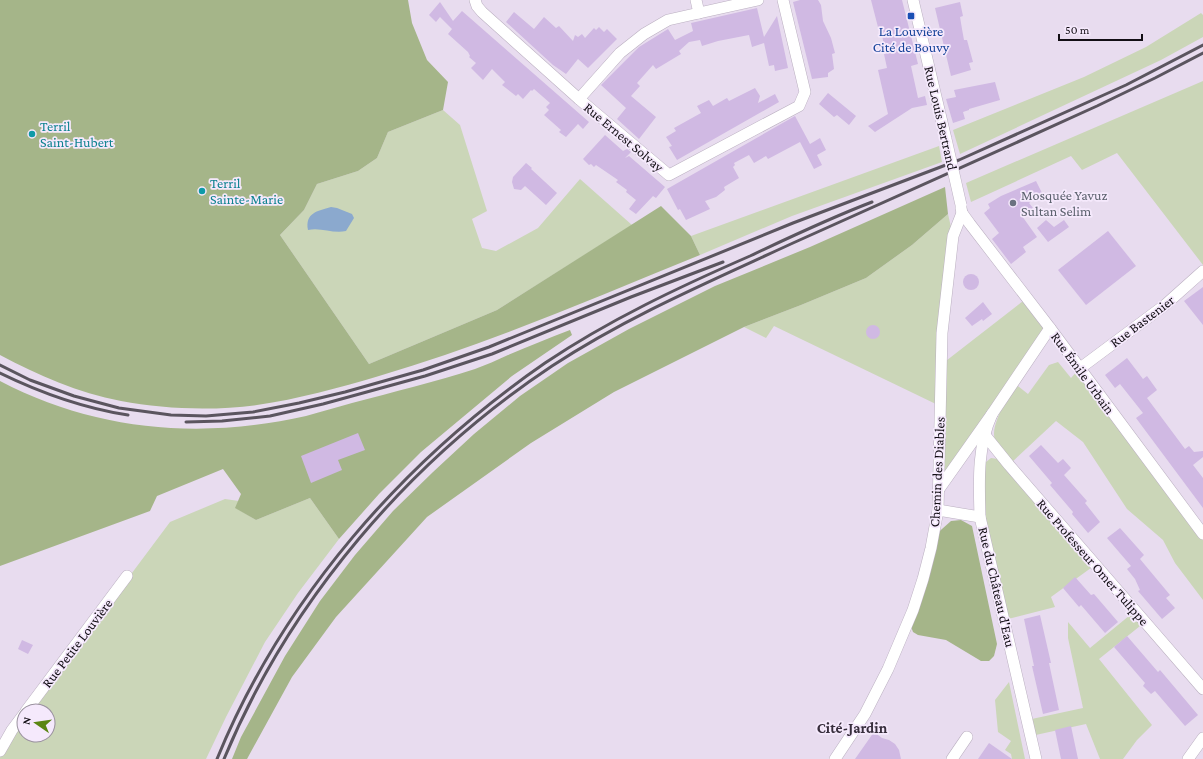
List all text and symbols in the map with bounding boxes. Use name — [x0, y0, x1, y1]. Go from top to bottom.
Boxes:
marker: La Louvière Cité de Bouvy — [906, 11, 916, 21]
scale bar — [1059, 16, 1142, 42]
place label: La Louvière Cité de Bouvy — [873, 23, 950, 55]
text: 50 m — [1065, 23, 1090, 37]
street label: Rue Louis Bertrand — [921, 64, 961, 172]
street label: Rue Ernest Solvay — [581, 99, 668, 175]
place label: Terril Saint-Hubert — [40, 118, 114, 150]
marker: Terril Saint-Hubert — [27, 129, 37, 139]
place label: Terril Sainte-Marie — [210, 175, 283, 207]
marker: Terril Sainte-Marie — [197, 186, 207, 196]
place label: Mosquée Yavuz Sultan Selim — [1021, 187, 1107, 219]
marker: Mosquée Yavuz Sultan Selim — [1008, 198, 1018, 208]
street label: Rue Bastenier — [1107, 292, 1177, 350]
street label: Rue Émile Urbain — [1048, 329, 1118, 418]
street label: Chemin des Diables — [926, 416, 948, 528]
street label: Rue Professeur Omer Tulippe — [1034, 495, 1152, 629]
street label: Rue du Château d'Eau — [975, 525, 1019, 649]
street label: Rue Petite Louvière — [38, 596, 116, 690]
north arrow — [16, 703, 56, 743]
text: N — [20, 715, 33, 726]
district label: Cité-Jardin — [817, 720, 888, 736]

